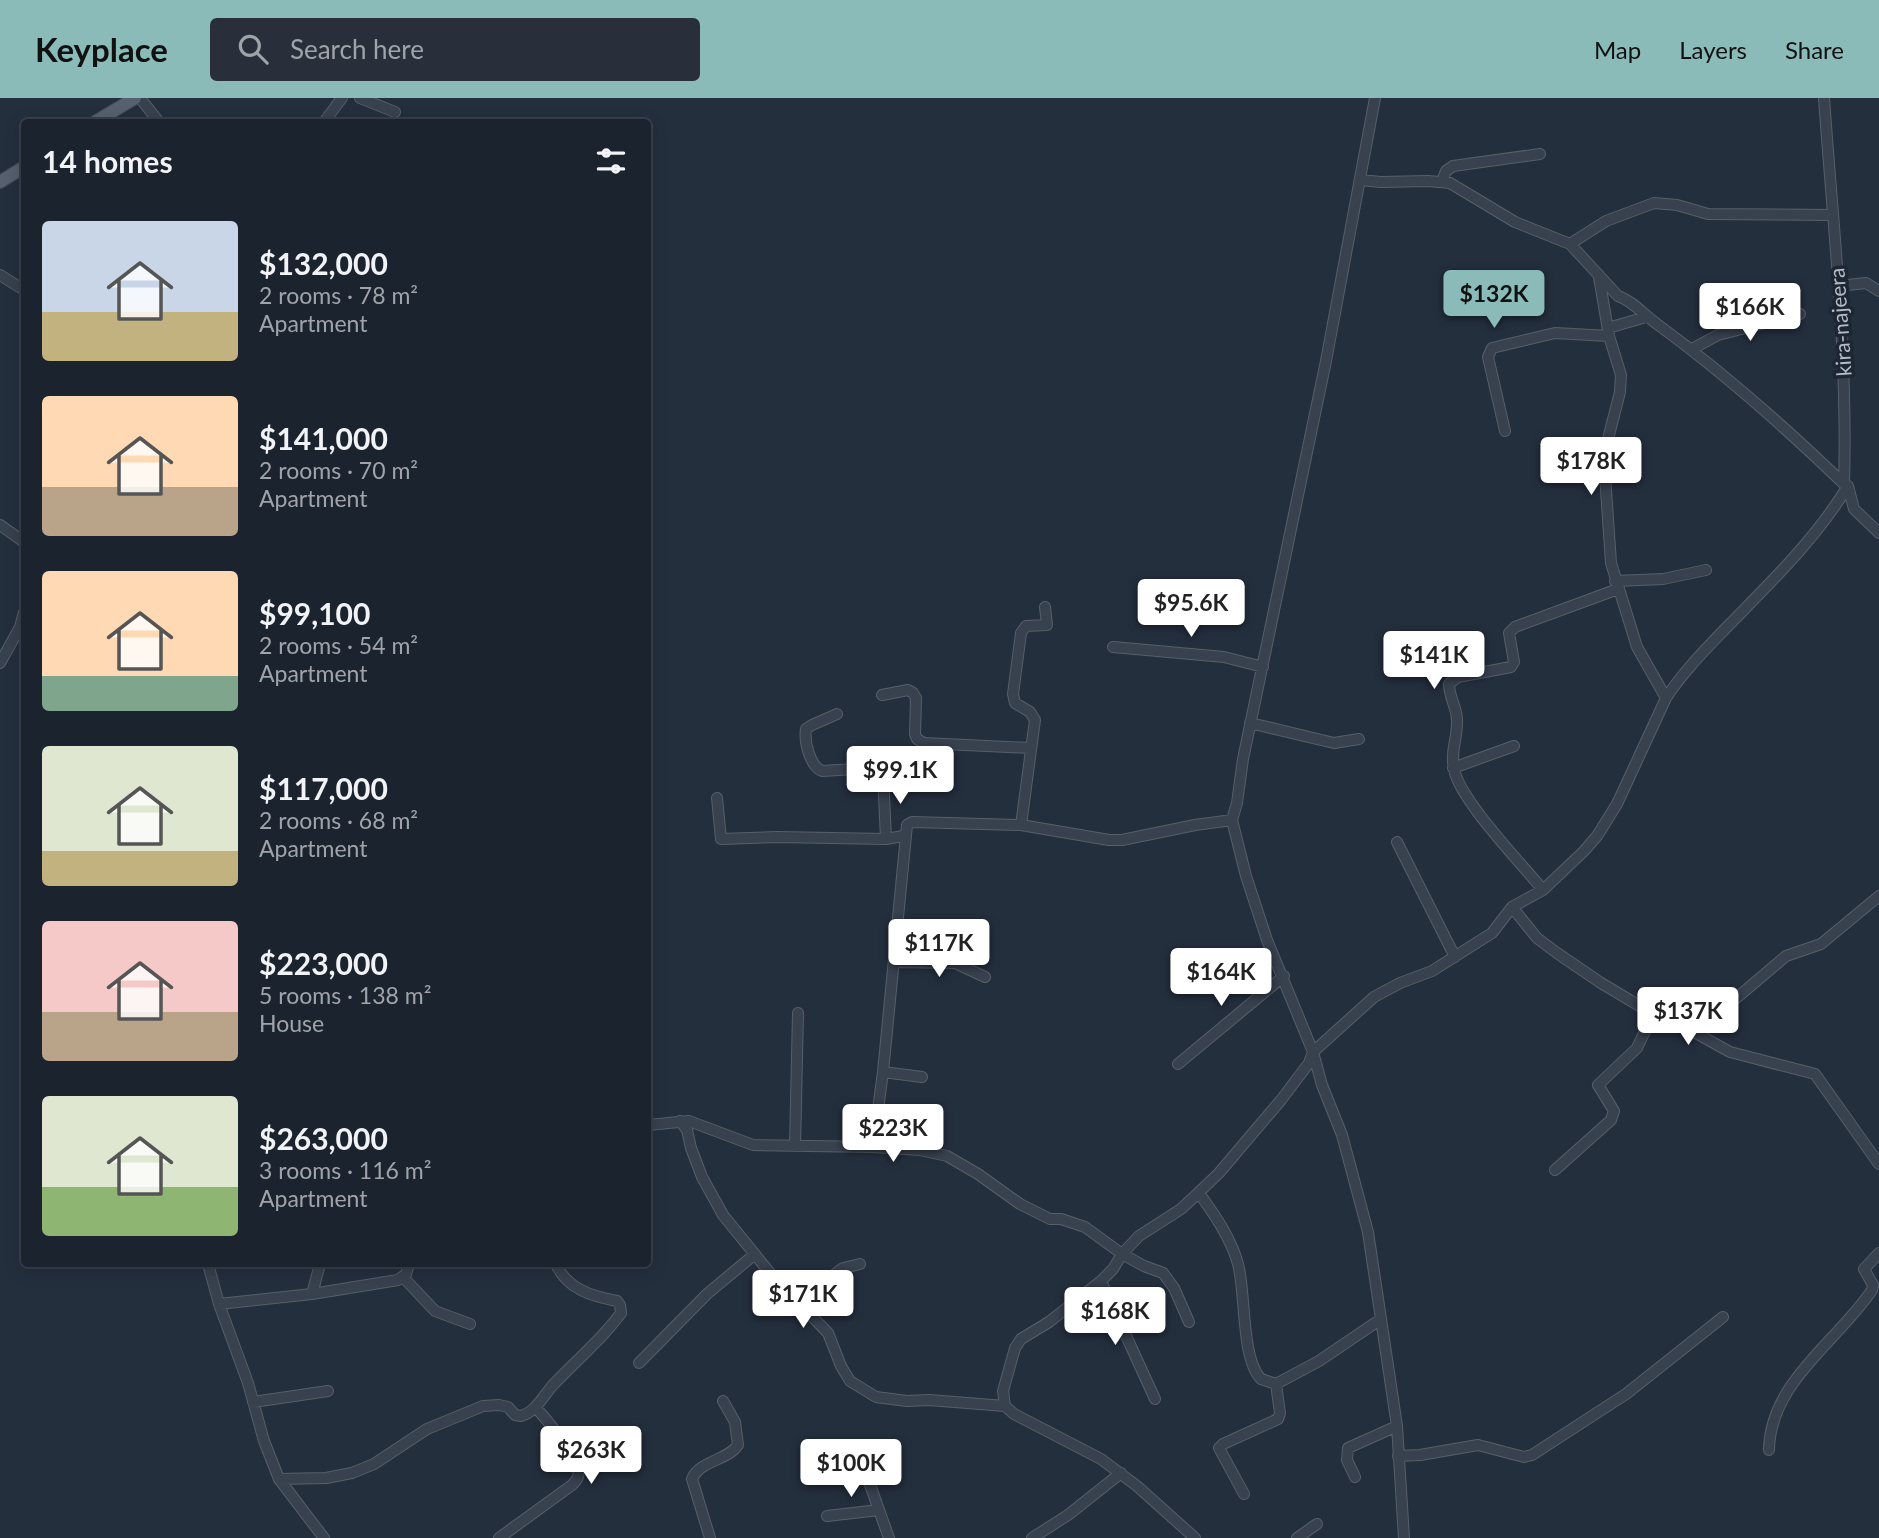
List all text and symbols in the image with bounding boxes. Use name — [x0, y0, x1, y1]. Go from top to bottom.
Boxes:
search box — [210, 18, 700, 81]
text: Keyplace — [35, 29, 168, 69]
icon: search — [234, 30, 272, 68]
text: Search here — [290, 33, 424, 65]
text: Map — [1594, 35, 1641, 64]
text: Layers — [1679, 35, 1747, 64]
text: Share — [1785, 35, 1844, 64]
icon: filters — [592, 142, 630, 180]
text: 14 homes — [42, 143, 173, 179]
text: $132,000 — [259, 245, 388, 281]
icon: home — [98, 249, 182, 333]
street label: kira-najeera — [1823, 267, 1856, 377]
pin: $132K — [1445, 271, 1543, 330]
text: $132K — [1459, 279, 1529, 307]
text: 2 rooms · 78 m² — [259, 281, 418, 309]
pin: $166K — [1701, 284, 1799, 343]
text: $166K — [1715, 292, 1785, 320]
text: Apartment — [259, 309, 367, 337]
text: $141,000 — [259, 420, 388, 456]
icon: home — [98, 424, 182, 508]
pin: $178K — [1542, 438, 1640, 497]
text: $178K — [1556, 446, 1626, 474]
text: 2 rooms · 70 m² — [259, 456, 418, 484]
text: Apartment — [259, 484, 367, 512]
pin: $95.6K — [1134, 580, 1248, 639]
text: $95.6K — [1154, 588, 1228, 616]
text: $99,100 — [259, 595, 370, 631]
icon: home — [98, 599, 182, 683]
text: 2 rooms · 54 m² — [259, 631, 418, 659]
pin: $141K — [1385, 632, 1483, 691]
text: $141K — [1399, 640, 1469, 668]
text: Apartment — [259, 659, 367, 687]
pin: $99.1K — [843, 746, 957, 806]
text: $99.1K — [863, 755, 937, 783]
text: $117,000 — [259, 770, 388, 806]
icon: home — [98, 774, 182, 858]
text: 2 rooms · 68 m² — [259, 806, 418, 834]
text: Apartment — [259, 834, 367, 862]
pin: $117K — [890, 920, 988, 979]
text: $117K — [904, 928, 974, 956]
text: $223,000 — [259, 945, 388, 981]
pin: $164K — [1172, 948, 1270, 1008]
icon: home — [98, 949, 182, 1033]
text: $164K — [1186, 957, 1256, 985]
text: 5 rooms · 138 m² — [259, 981, 431, 1009]
pin: $137K — [1639, 988, 1737, 1047]
text: $137K — [1653, 996, 1723, 1024]
text: House — [259, 1009, 324, 1037]
pin: $223K — [844, 1104, 942, 1164]
text: $223K — [858, 1113, 928, 1141]
text: $263,000 — [259, 1120, 388, 1156]
icon: home — [98, 1124, 182, 1208]
text: 3 rooms · 116 m² — [259, 1156, 431, 1184]
text: Apartment — [259, 1184, 367, 1212]
pin: $171K — [754, 1270, 852, 1330]
text: $171K — [768, 1279, 838, 1307]
pin: $168K — [1066, 1288, 1164, 1347]
text: $168K — [1080, 1296, 1150, 1324]
pin: $263K — [542, 1426, 640, 1486]
text: $263K — [556, 1435, 626, 1463]
pin: $100K — [802, 1440, 900, 1499]
text: $100K — [816, 1448, 886, 1476]

